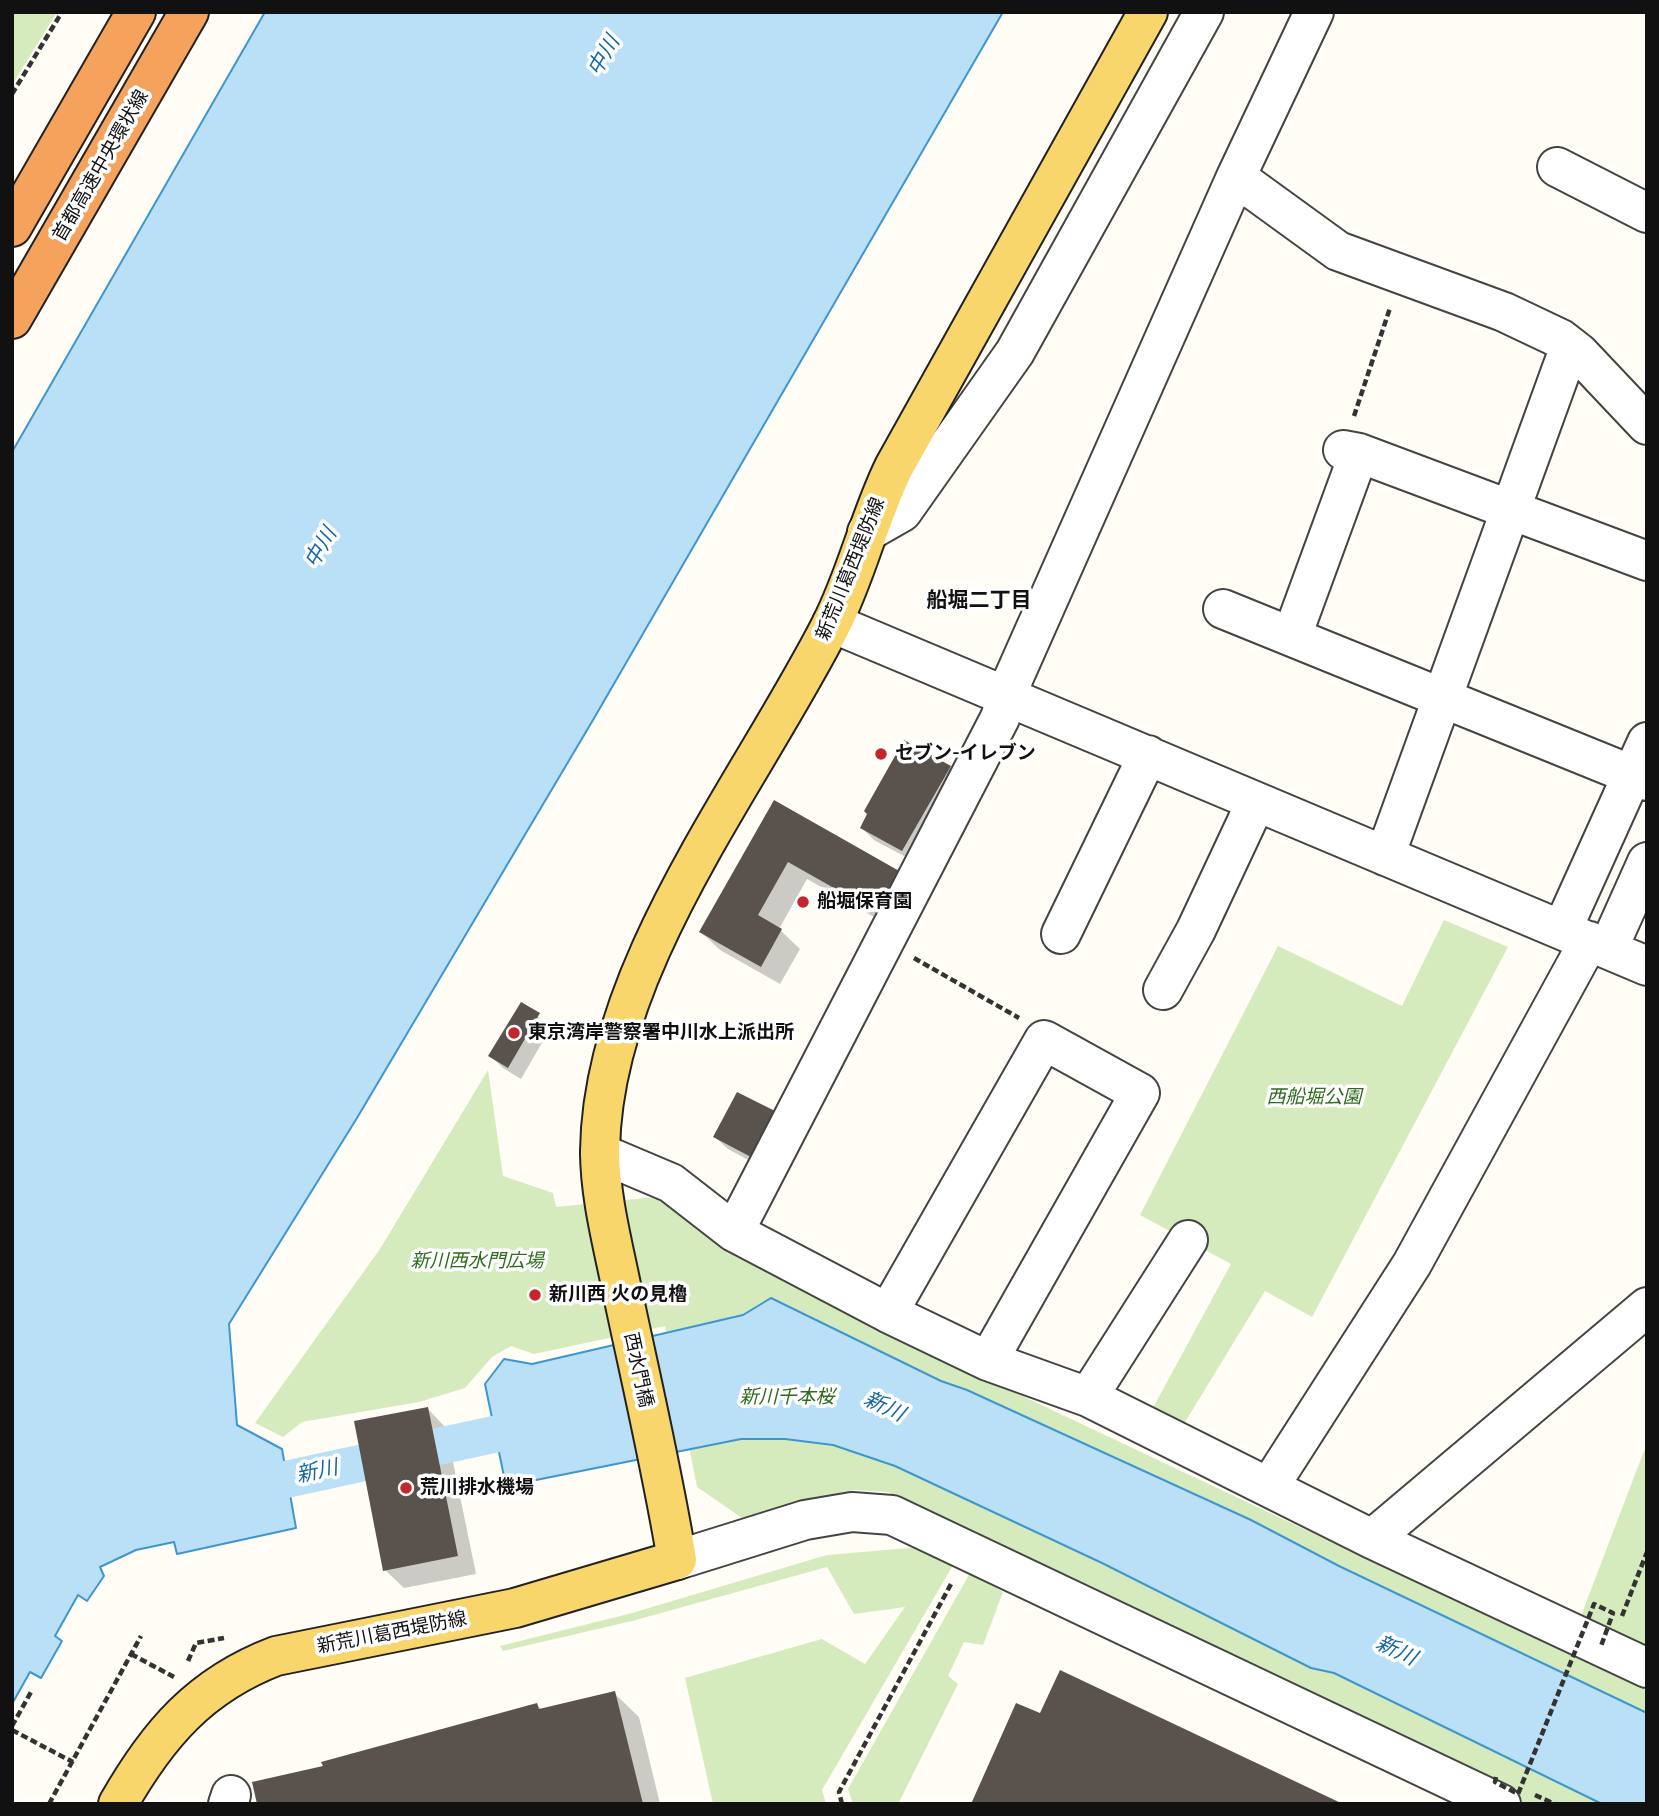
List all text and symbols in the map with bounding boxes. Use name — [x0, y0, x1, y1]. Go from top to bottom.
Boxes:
water label: 中川 — [583, 32, 625, 80]
street label: 首都高速中央環状線 — [48, 86, 154, 246]
street label: 新荒川葛西堤防線 — [812, 494, 890, 644]
water label: 中川 — [300, 524, 342, 572]
district label: 船堀二丁目 — [927, 588, 1031, 614]
place label: セブン-イレブン — [895, 743, 1036, 765]
marker: セブン-イレブン — [873, 746, 889, 762]
place label: 船堀保育園 — [817, 891, 912, 913]
marker: 船堀保育園 — [795, 894, 811, 910]
place label: 東京湾岸警察署中川水上派出所 — [528, 1022, 794, 1044]
marker: 東京湾岸警察署中川水上派出所 — [506, 1025, 522, 1041]
park label: 西船堀公園 — [1267, 1087, 1361, 1109]
park label: 新川西水門広場 — [411, 1251, 543, 1273]
place label: 新川西 火の見櫓 — [549, 1284, 687, 1306]
marker: 新川西 火の見櫓 — [527, 1287, 543, 1303]
street label: 西水門橋 — [619, 1330, 657, 1410]
park label: 新川千本桜 — [740, 1387, 834, 1409]
water label: 新川 — [860, 1387, 908, 1427]
water label: 新川 — [294, 1455, 340, 1489]
place label: 荒川排水機場 — [420, 1477, 534, 1499]
marker: 荒川排水機場 — [398, 1480, 414, 1496]
street label: 新荒川葛西堤防線 — [315, 1607, 469, 1659]
water label: 新川 — [1372, 1631, 1420, 1671]

